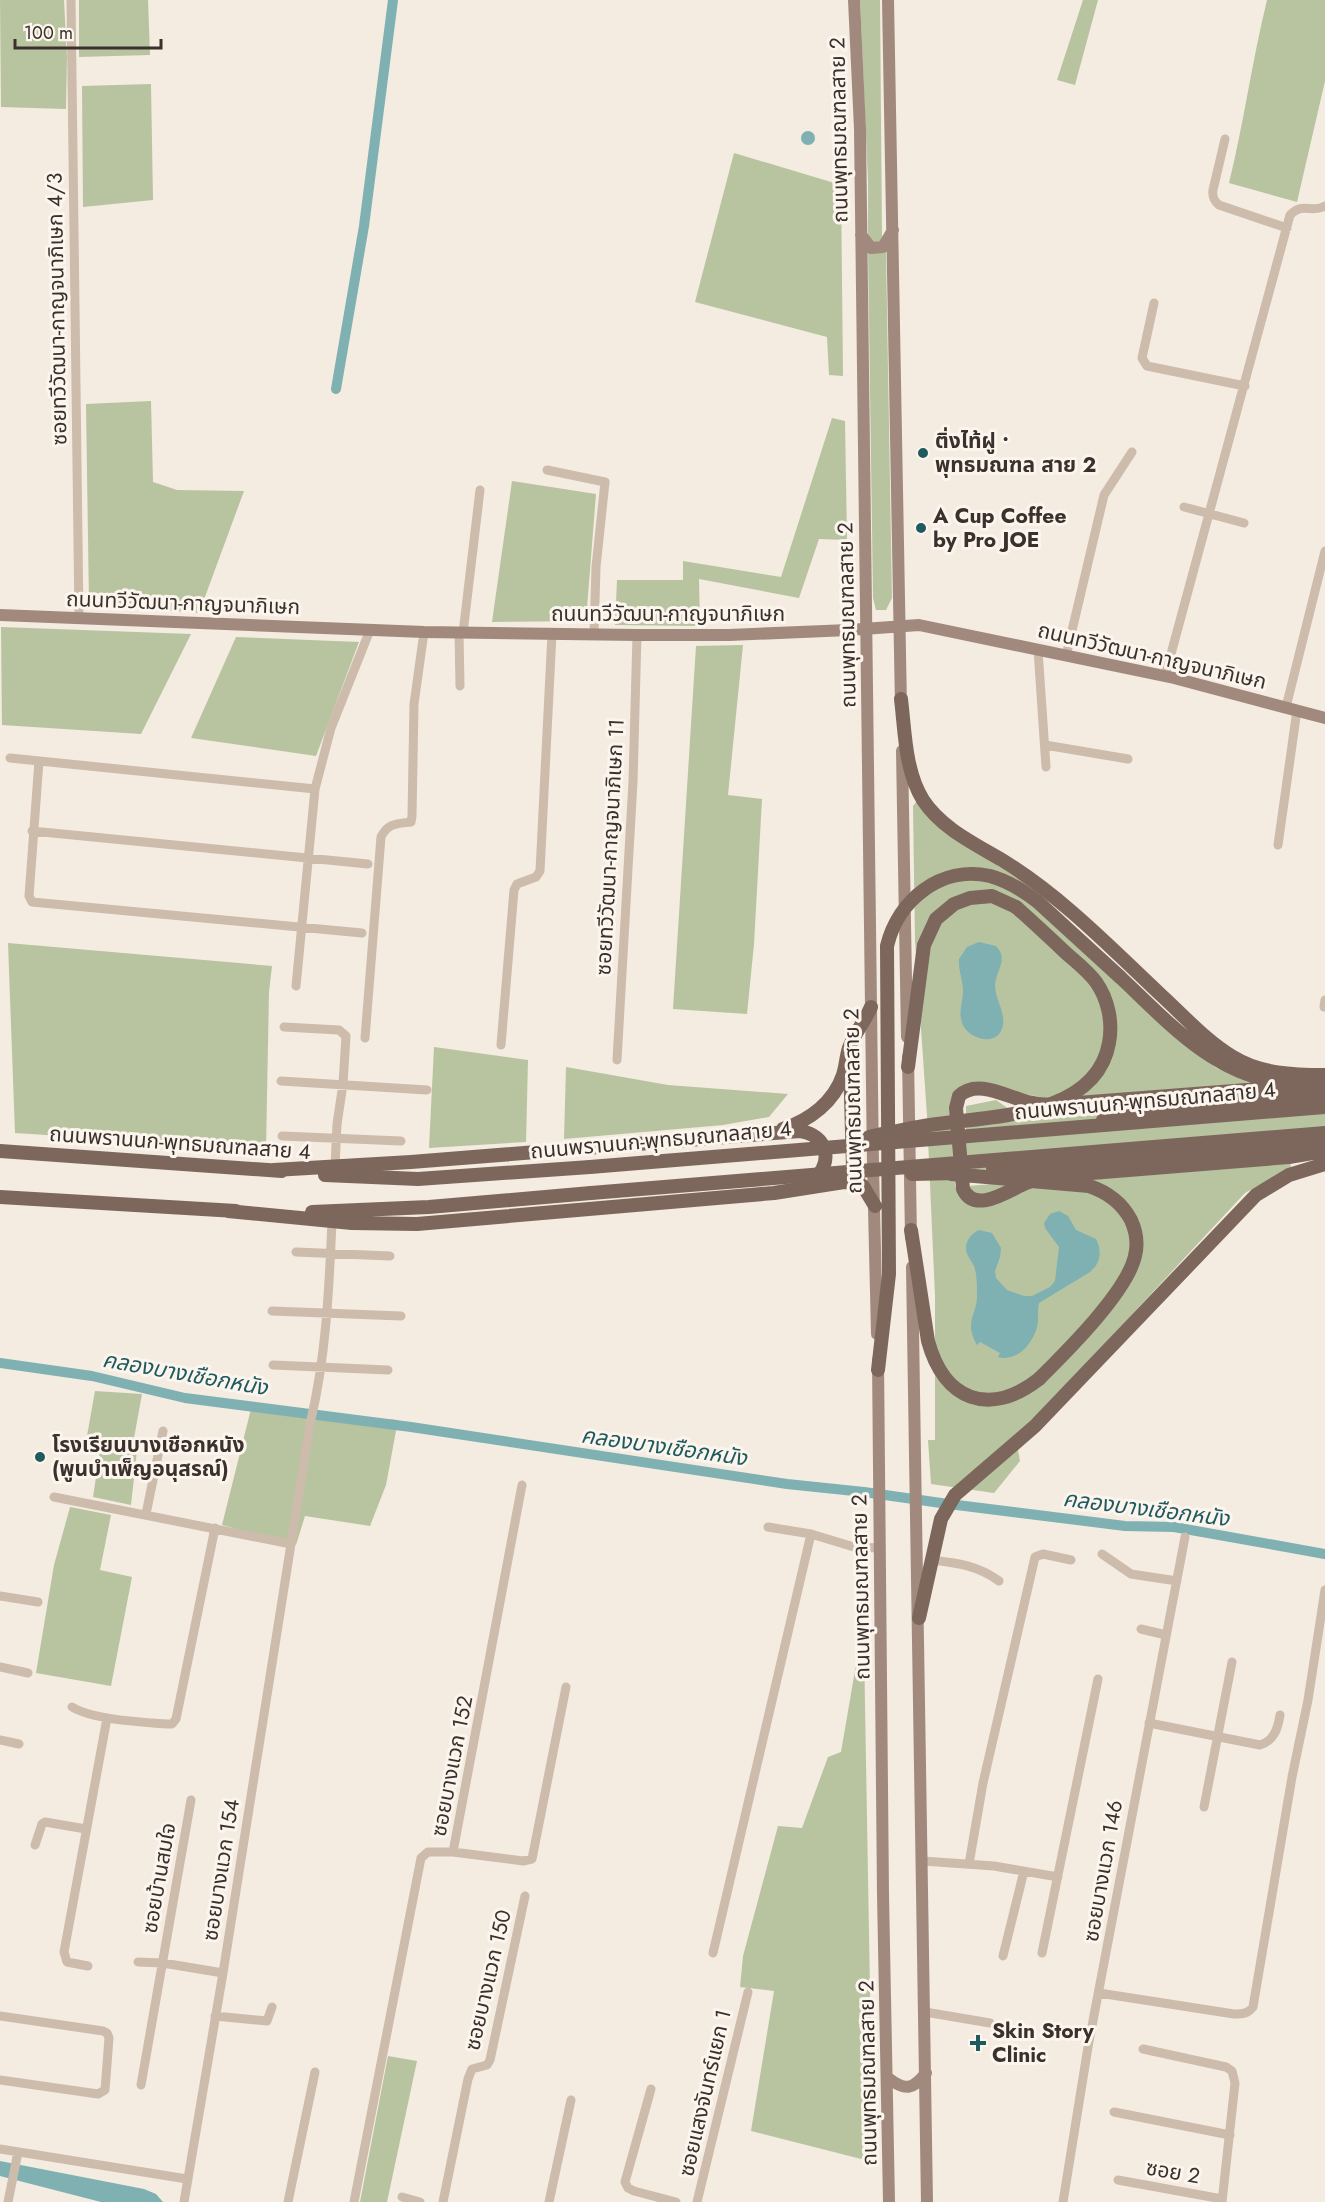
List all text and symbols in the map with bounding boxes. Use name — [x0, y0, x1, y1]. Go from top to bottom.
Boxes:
scale bar — [15, 12, 160, 50]
text: 100 m — [24, 20, 73, 46]
street label: ถนนพุทธมณฑลสาย 2 — [822, 37, 856, 223]
street label: ซอยทวีวัฒนา-กาญจนาภิเษก 4/3 — [40, 172, 74, 446]
place label: ติ่งไท้ฝู • พุทธมณฑล สาย 2 — [935, 426, 1096, 480]
marker: ติ่งไท้ฝู • พุทธมณฑล สาย 2 — [916, 446, 930, 460]
place label: A Cup Coffee by Pro JOE — [932, 501, 1066, 555]
marker: A Cup Coffee by Pro JOE — [914, 521, 928, 535]
street label: ถนนพุทธมณฑลสาย 2 — [830, 522, 864, 708]
street label: ถนนทวีวัฒนา-กาญจนาภิเษก — [66, 584, 300, 622]
street label: ถนนทวีวัฒนา-กาญจนาภิเษก — [551, 599, 785, 629]
street label: ถนนทวีวัฒนา-กาญจนาภิเษก — [1035, 615, 1269, 697]
street label: ซอยทวีวัฒนา-กาญจนาภิเษก 11 — [588, 718, 632, 976]
street label: ถนนพุทธมณฑลสาย 2 — [836, 1008, 870, 1194]
street label: ถนนพรานนก-พุทธมณฑลสาย 4 — [1013, 1075, 1277, 1127]
street label: ถนนพรานนก-พุทธมณฑลสาย 4 — [529, 1114, 793, 1166]
street label: ถนนพรานนก-พุทธมณฑลสาย 4 — [48, 1119, 312, 1167]
water label: คลองบางเชือกหนัง — [100, 1343, 271, 1403]
water label: คลองบางเชือกหนัง — [579, 1419, 750, 1474]
place label: โรงเรียนบางเชือกหนัง (พูนบำเพ็ญอนุสรณ์) — [52, 1430, 244, 1484]
marker: โรงเรียนบางเชือกหนัง (พูนบำเพ็ญอนุสรณ์) — [33, 1450, 47, 1464]
water label: คลองบางเชือกหนัง — [1061, 1482, 1232, 1534]
street label: ถนนพุทธมณฑลสาย 2 — [844, 1494, 878, 1680]
street label: ซอยบางแวก 152 — [424, 1693, 480, 1839]
street label: ซอยบางแวก 154 — [195, 1797, 247, 1943]
street label: ซอยบางแวก 146 — [1076, 1798, 1130, 1944]
street label: ซอยบ้านสมใจ — [135, 1820, 183, 1936]
street label: ซอยบางแวก 150 — [457, 1907, 519, 2053]
street label: ถนนพุทธมณฑลสาย 2 — [851, 1980, 885, 2166]
street label: ซอยแสงจันทร์แยก 1 — [671, 2007, 739, 2179]
place label: Skin Story Clinic — [992, 2016, 1095, 2070]
marker: Skin Story Clinic — [969, 2034, 987, 2052]
street label: ซอย 2 — [1144, 2153, 1202, 2191]

